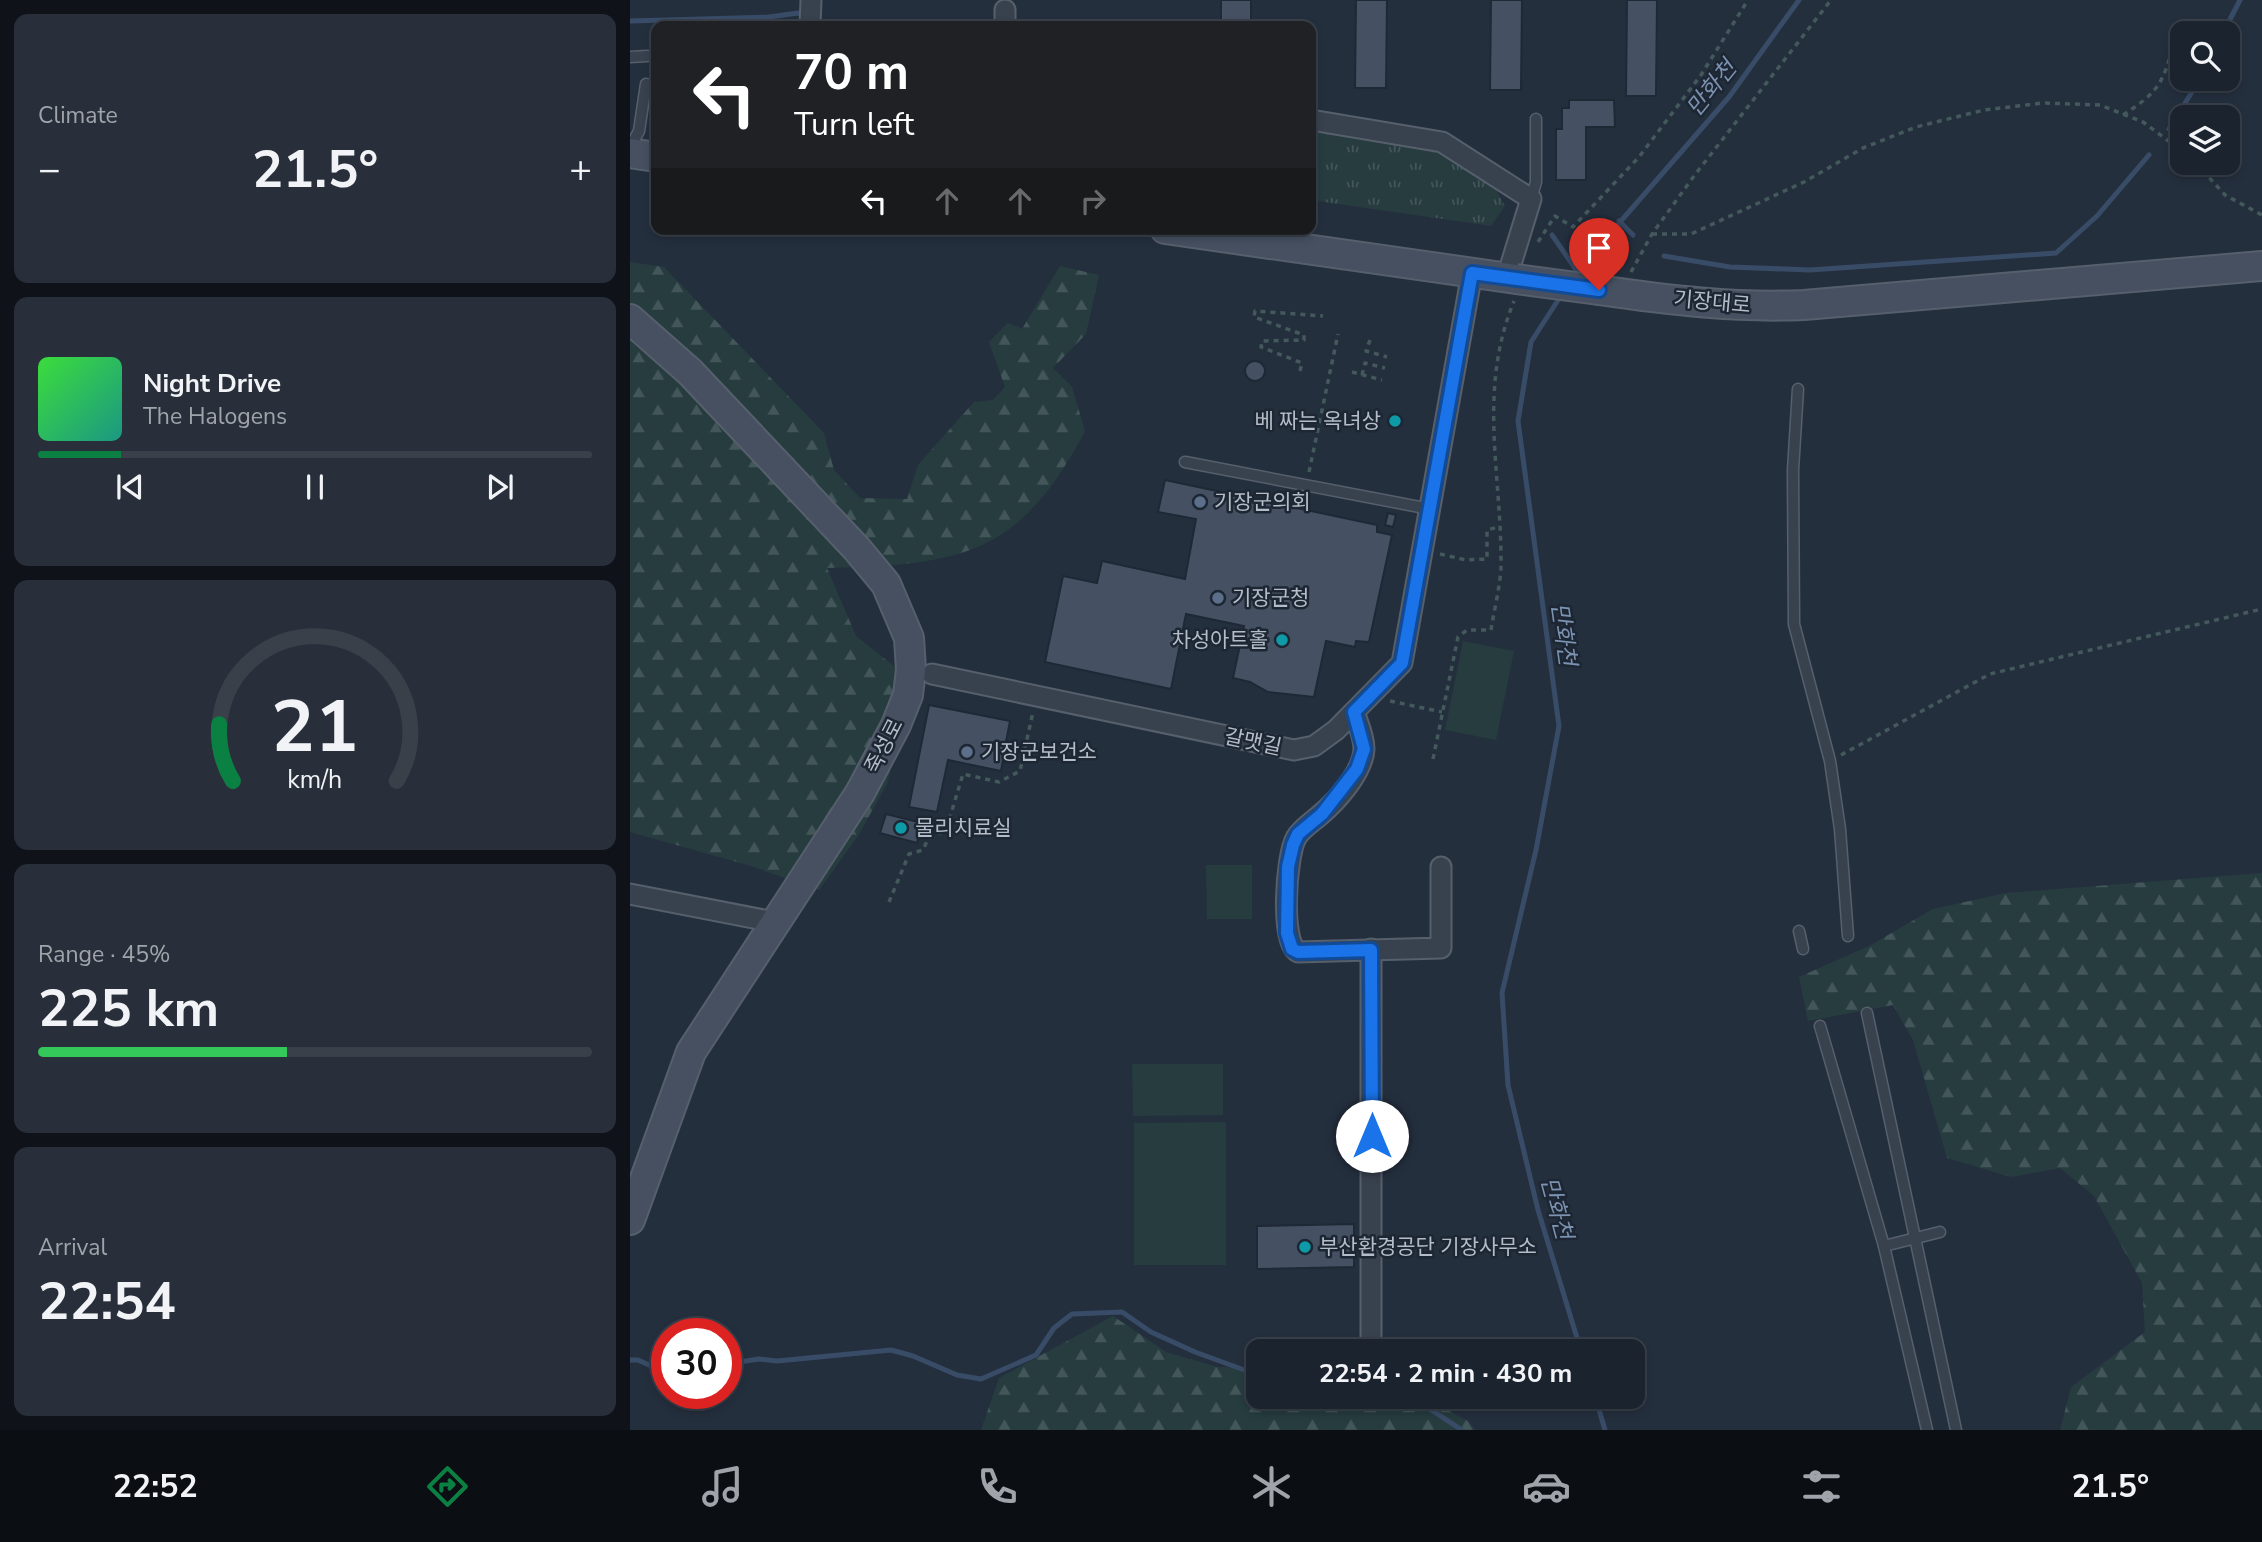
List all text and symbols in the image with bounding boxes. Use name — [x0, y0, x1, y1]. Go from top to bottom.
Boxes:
map controls — [2170, 21, 2240, 175]
button: search — [2170, 21, 2240, 91]
text: 70 m — [794, 39, 909, 106]
icon: left — [679, 49, 770, 140]
water label: 만화천 — [1679, 52, 1745, 123]
text: Climate — [38, 100, 118, 131]
text: Turn left — [794, 103, 914, 146]
button: layers — [2170, 105, 2240, 175]
text: 21.5° — [252, 134, 378, 205]
text: − — [38, 144, 61, 195]
text: + — [569, 144, 592, 195]
icon: left — [855, 182, 893, 220]
icon: ahead — [928, 182, 966, 220]
icon: ahead — [1001, 182, 1039, 220]
icon: right — [1074, 182, 1112, 220]
pin — [1569, 218, 1629, 290]
icon: arrive — [1580, 229, 1618, 267]
street label: 기장대로 — [1672, 285, 1752, 319]
text: Night Drive — [143, 366, 281, 401]
text: The Halogens — [143, 401, 287, 432]
place label: 베 짜는 옥녀상 — [1254, 407, 1381, 435]
marker: 베 짜는 옥녀상 — [1387, 413, 1403, 429]
icon: previous — [111, 468, 149, 506]
icon: pause — [296, 468, 334, 506]
icon: next — [481, 468, 519, 506]
place label: 기장군의회 — [1214, 488, 1311, 516]
marker: 기장군의회 — [1192, 494, 1208, 510]
place label: 기장군청 — [1232, 584, 1309, 612]
marker: 기장군청 — [1210, 590, 1226, 606]
water label: 만화천 — [1544, 600, 1584, 670]
place label: 차성아트홀 — [1171, 626, 1268, 654]
marker: 차성아트홀 — [1274, 632, 1290, 648]
text: 21 — [271, 677, 359, 777]
street label: 죽성로 — [858, 714, 910, 778]
street label: 갈맷길 — [1222, 722, 1284, 762]
place label: 기장군보건소 — [981, 738, 1097, 766]
marker: 기장군보건소 — [959, 744, 975, 760]
text: km/h — [287, 763, 343, 797]
place label: 물리치료실 — [915, 814, 1012, 842]
marker: 물리치료실 — [893, 820, 909, 836]
text: Range · 45% — [38, 939, 170, 970]
text: 225 km — [38, 973, 219, 1044]
position arrow — [1335, 1099, 1409, 1173]
water label: 만화천 — [1533, 1173, 1580, 1246]
text: Arrival — [38, 1232, 107, 1263]
place label: 부산환경공단 기장사무소 — [1319, 1233, 1537, 1261]
marker: 부산환경공단 기장사무소 — [1297, 1239, 1313, 1255]
text: 22:54 — [38, 1266, 176, 1337]
speed limit sign: 30 — [651, 1318, 742, 1409]
text: 22:54 · 2 min · 430 m — [1319, 1356, 1572, 1391]
icon: directions — [423, 1462, 472, 1511]
icon: music — [698, 1462, 747, 1511]
icon: phone — [973, 1462, 1022, 1511]
icon: climate — [1247, 1462, 1296, 1511]
icon: car — [1522, 1462, 1571, 1511]
icon: filters — [1797, 1462, 1846, 1511]
text: 22:52 — [113, 1465, 198, 1508]
text: 21.5° — [2071, 1465, 2149, 1508]

